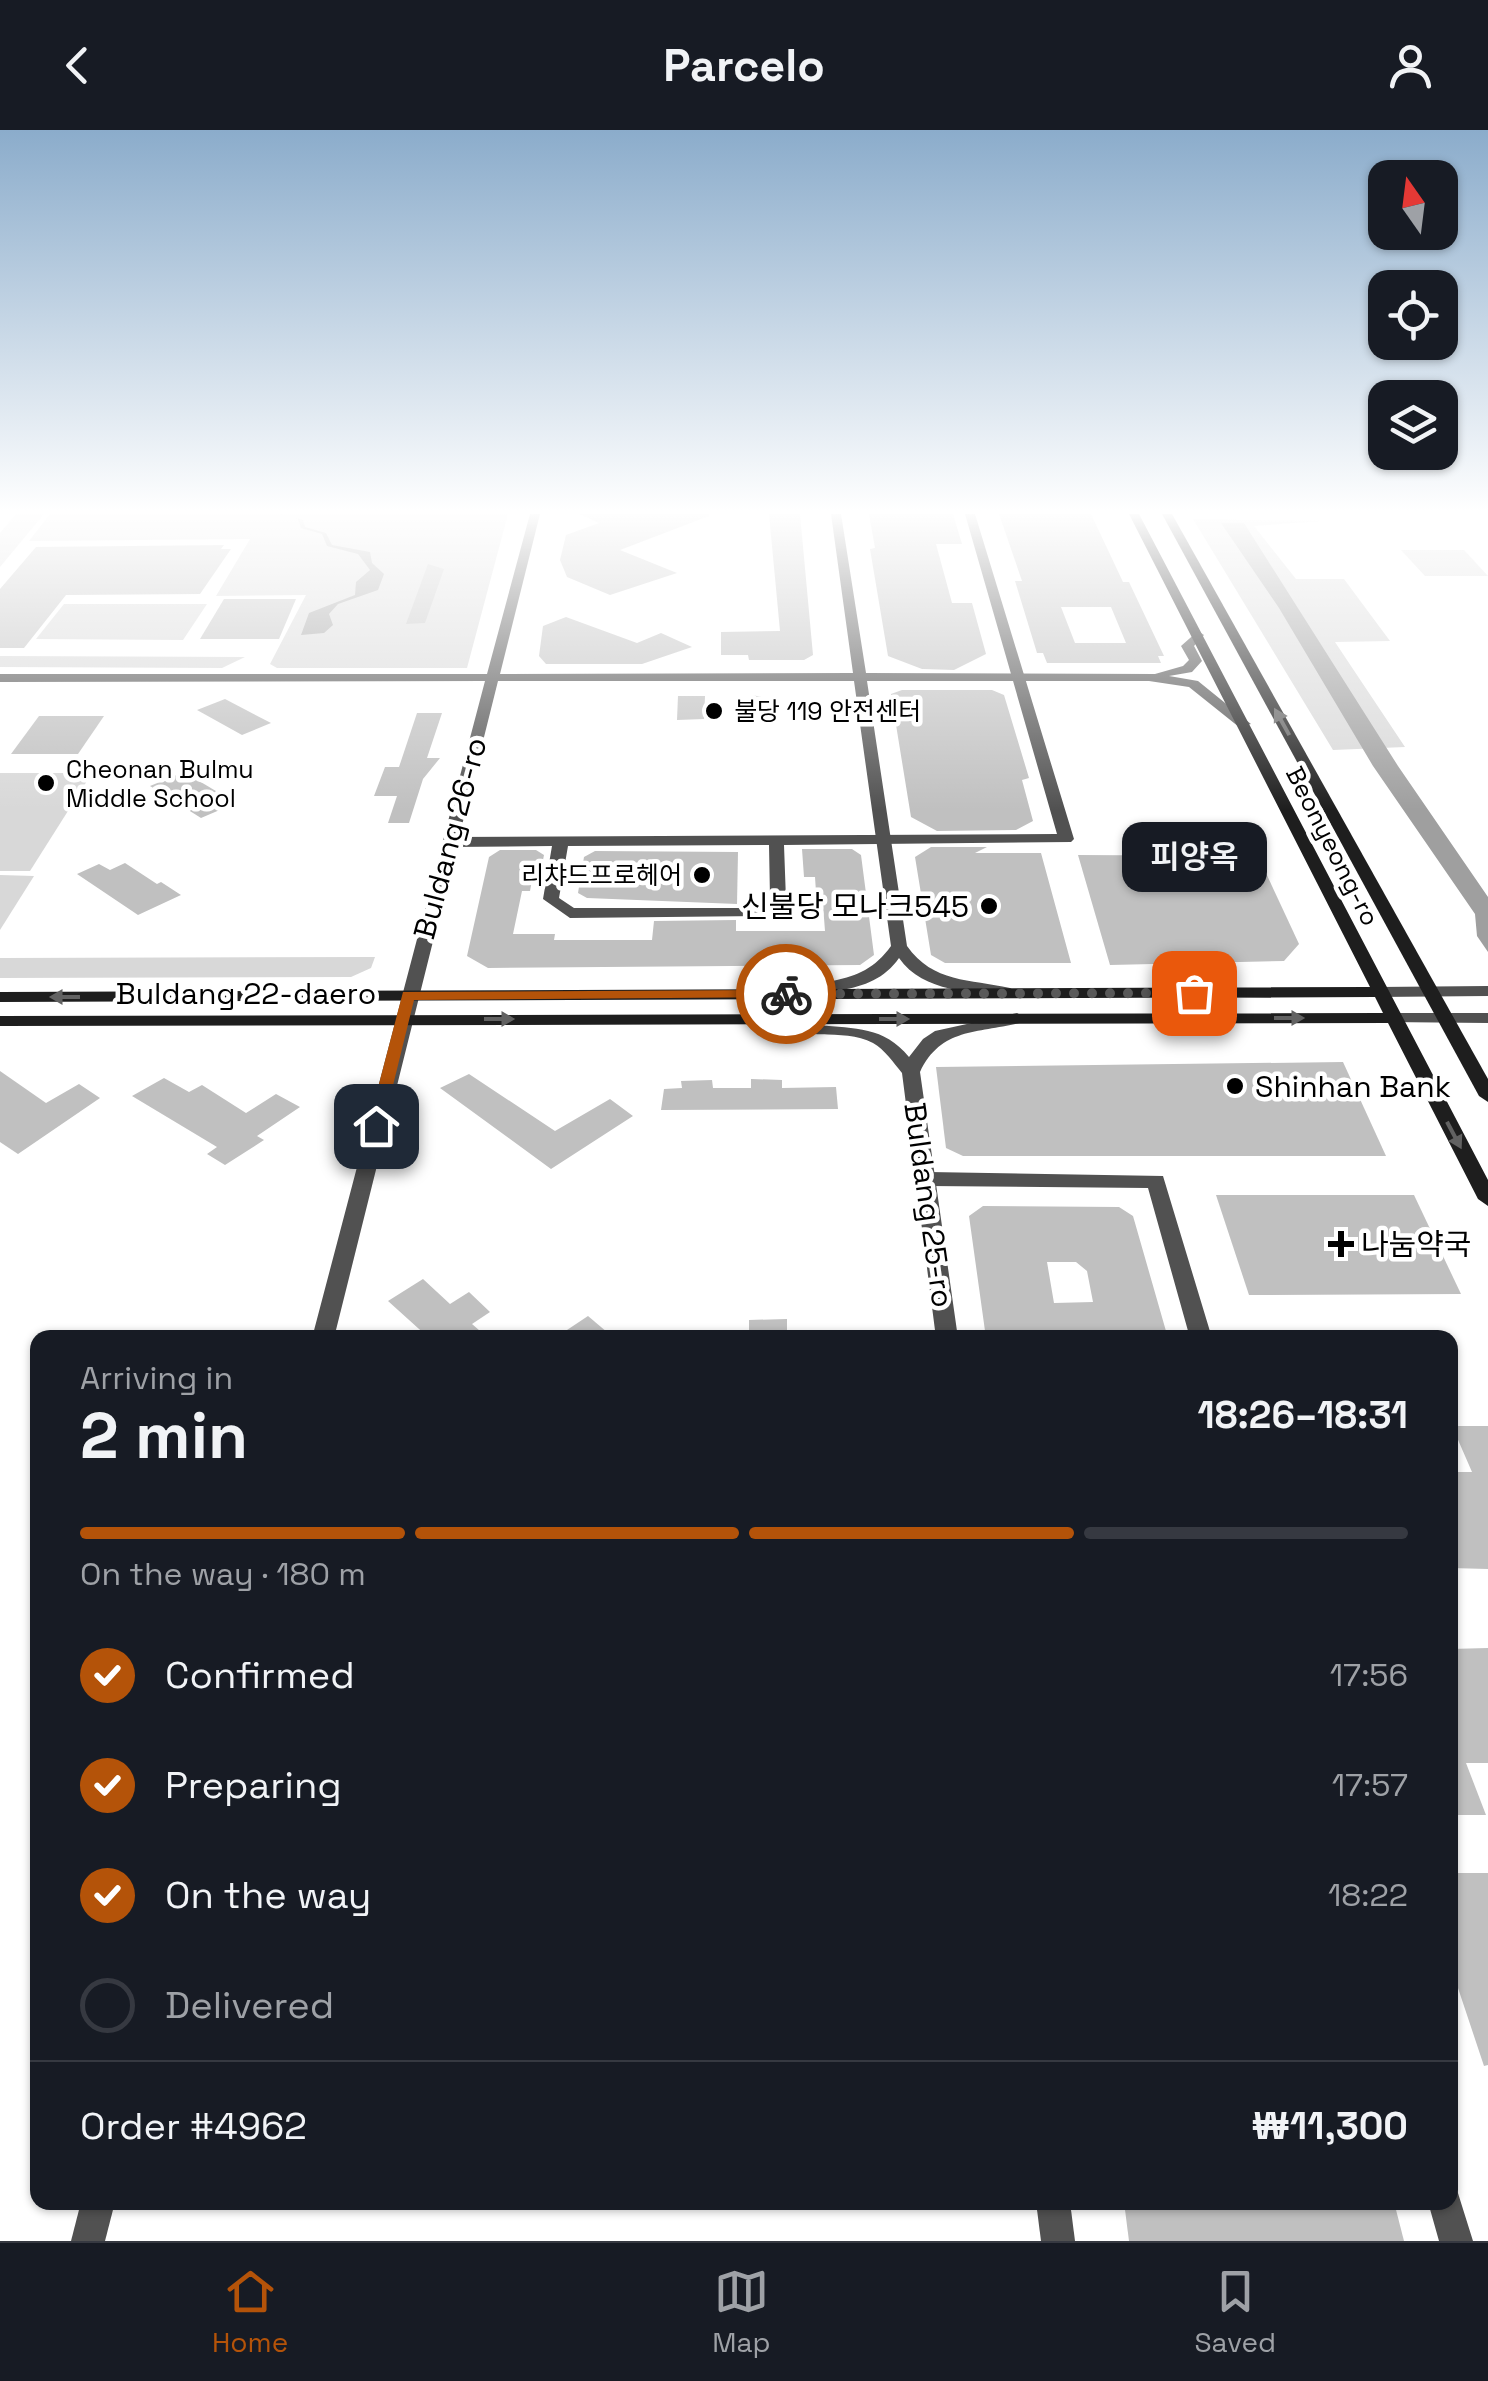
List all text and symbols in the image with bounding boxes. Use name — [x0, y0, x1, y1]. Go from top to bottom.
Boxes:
text: Parcelo — [663, 37, 825, 94]
icon: back — [50, 38, 105, 93]
icon: person — [1383, 38, 1438, 93]
north arrow — [1368, 160, 1458, 250]
map controls — [1368, 160, 1458, 470]
button: locate — [1368, 270, 1458, 360]
button: layers — [1368, 380, 1458, 470]
place label: 불당 119 안전센터 — [734, 695, 921, 727]
marker: 불당 119 안전센터 — [703, 700, 725, 722]
one-way arrow — [1273, 707, 1290, 736]
street label: Buldang 26-ro — [404, 733, 496, 943]
place label: Cheonan Bulmu Middle School — [66, 753, 254, 814]
street label: Beonyeong-ro — [1279, 761, 1387, 931]
marker: Cheonan Bulmu Middle School — [35, 772, 57, 794]
callout: 피양옥 — [1122, 823, 1266, 893]
text: 피양옥 — [1150, 837, 1239, 877]
place label: 리챠드프로헤어 — [521, 859, 682, 891]
marker: 리챠드프로헤어 — [691, 864, 713, 886]
place label: 신불당 모나크545 — [741, 887, 969, 926]
marker: 신불당 모나크545 — [978, 895, 1000, 917]
courier — [736, 944, 836, 1044]
pin — [1152, 951, 1237, 1036]
icon: bag — [1167, 966, 1222, 1021]
icon: bike — [759, 967, 814, 1022]
street label: Buldang 22-daero — [116, 974, 376, 1013]
one-way arrow — [49, 989, 81, 1005]
one-way arrow — [1274, 1010, 1306, 1026]
one-way arrow — [484, 1011, 516, 1027]
one-way arrow — [879, 1011, 911, 1027]
place label: Shinhan Bank — [1255, 1067, 1451, 1106]
marker: Shinhan Bank — [1224, 1075, 1246, 1097]
pin — [334, 1084, 419, 1169]
icon: home — [349, 1099, 404, 1154]
street label: Buldang 25-ro — [895, 1100, 963, 1310]
one-way arrow — [1445, 1120, 1462, 1149]
place label: 나눔약국 — [1361, 1225, 1471, 1264]
marker: 나눔약국 — [1330, 1233, 1352, 1255]
text: Arriving in — [80, 1358, 233, 1398]
text: 18:26–18:31 — [1198, 1391, 1408, 1439]
text: 2 min — [80, 1394, 248, 1477]
text: On the way · 180 m — [80, 1554, 366, 1594]
icon: check — [80, 1648, 135, 1703]
text: Confirmed — [165, 1651, 355, 1699]
text: 17:56 — [1330, 1655, 1408, 1695]
icon: check — [80, 1758, 135, 1813]
text: Preparing — [165, 1761, 342, 1809]
text: 17:57 — [1332, 1765, 1408, 1805]
icon: check — [80, 1868, 135, 1923]
text: On the way — [165, 1871, 371, 1919]
text: 18:22 — [1328, 1875, 1408, 1915]
text: Delivered — [165, 1981, 334, 2029]
text: Order #4962 — [80, 2102, 307, 2150]
text: ₩11,300 — [1251, 2102, 1408, 2150]
tab: Home — [212, 2264, 288, 2360]
tab: Map — [712, 2264, 771, 2360]
tab: Saved — [1194, 2264, 1276, 2360]

